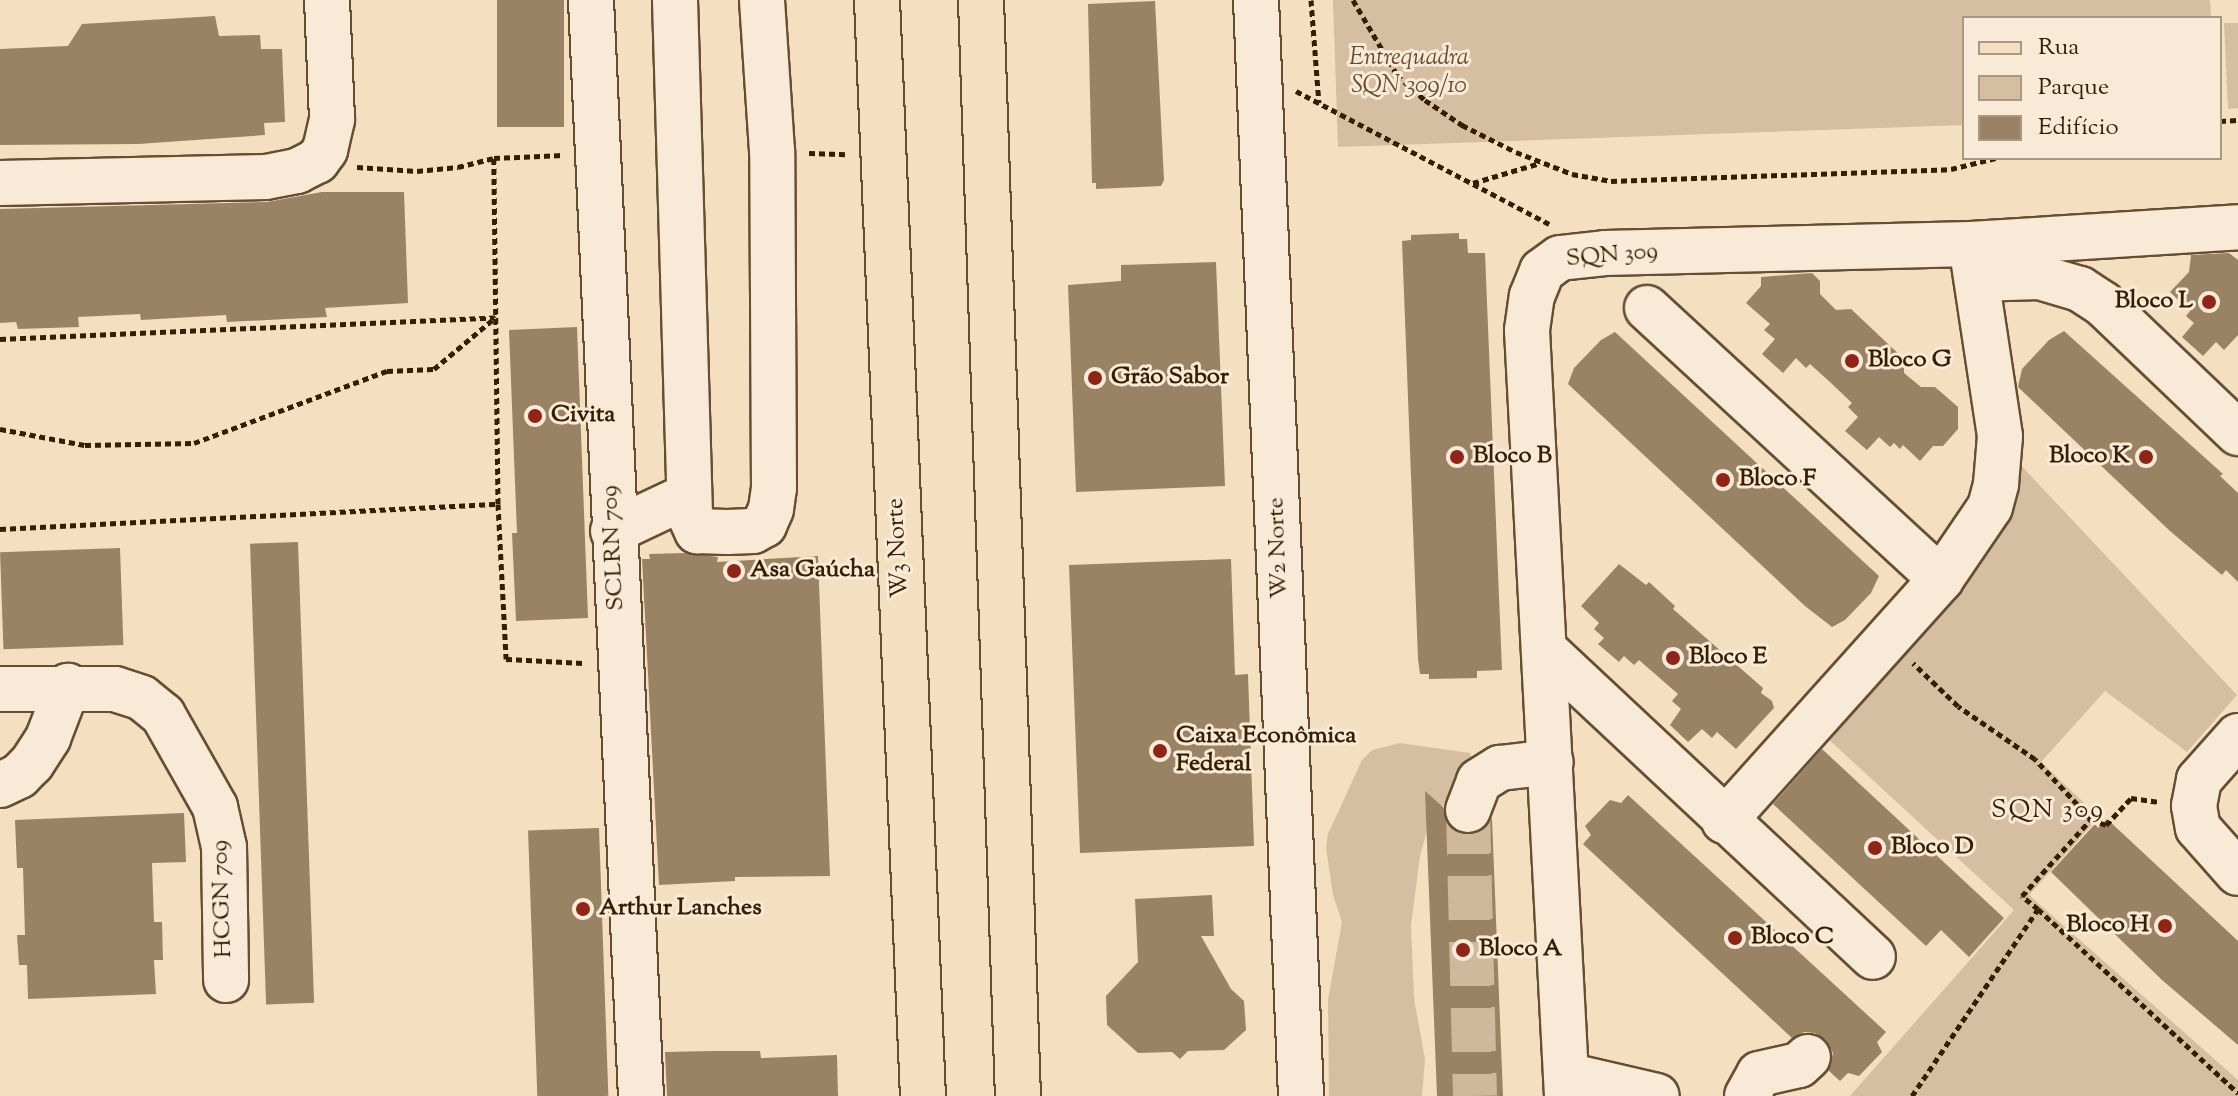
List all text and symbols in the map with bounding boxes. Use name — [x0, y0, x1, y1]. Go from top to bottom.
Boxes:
legend — [1962, 16, 2222, 160]
text: Rua — [2038, 31, 2079, 65]
park label: Entrequadra SQN 309/10 — [1349, 45, 1469, 101]
text: Parque — [2038, 71, 2109, 105]
text: Edifício — [2038, 111, 2119, 145]
street label: SQN 309 — [1565, 238, 1659, 274]
place label: Bloco L — [2115, 288, 2193, 316]
marker: Bloco L — [2200, 293, 2218, 311]
place label: Bloco G — [1868, 347, 1951, 375]
marker: Bloco G — [1843, 352, 1861, 370]
place label: Grão Sabor — [1111, 364, 1229, 392]
marker: Grão Sabor — [1086, 369, 1104, 387]
place label: Civita — [551, 402, 615, 430]
marker: Civita — [526, 407, 544, 425]
place label: Bloco B — [1473, 443, 1552, 471]
place label: Bloco K — [2049, 443, 2130, 471]
marker: Bloco B — [1448, 448, 1466, 466]
marker: Bloco K — [2137, 448, 2155, 466]
place label: Bloco F — [1739, 466, 1816, 494]
marker: Bloco F — [1714, 471, 1732, 489]
street label: SCLRN 709 — [596, 485, 632, 611]
street label: W3 Norte — [882, 497, 916, 599]
street label: W2 Norte — [1263, 497, 1295, 599]
place label: Asa Gaúcha — [750, 557, 875, 585]
marker: Asa Gaúcha — [725, 562, 743, 580]
place label: Bloco E — [1689, 644, 1767, 672]
marker: Bloco E — [1664, 649, 1682, 667]
place label: Caixa Econômica Federal — [1176, 723, 1356, 779]
marker: Caixa Econômica Federal — [1151, 742, 1169, 760]
district label: SQN 309 — [1991, 795, 2105, 827]
place label: Bloco D — [1891, 834, 1974, 862]
street label: HCGN 709 — [207, 839, 239, 959]
marker: Bloco D — [1866, 839, 1884, 857]
place label: Arthur Lanches — [599, 895, 762, 923]
marker: Arthur Lanches — [574, 900, 592, 918]
place label: Bloco H — [2066, 912, 2149, 940]
marker: Bloco H — [2156, 917, 2174, 935]
place label: Bloco C — [1751, 924, 1834, 952]
marker: Bloco C — [1726, 929, 1744, 947]
place label: Bloco A — [1479, 936, 1562, 964]
marker: Bloco A — [1454, 941, 1472, 959]

